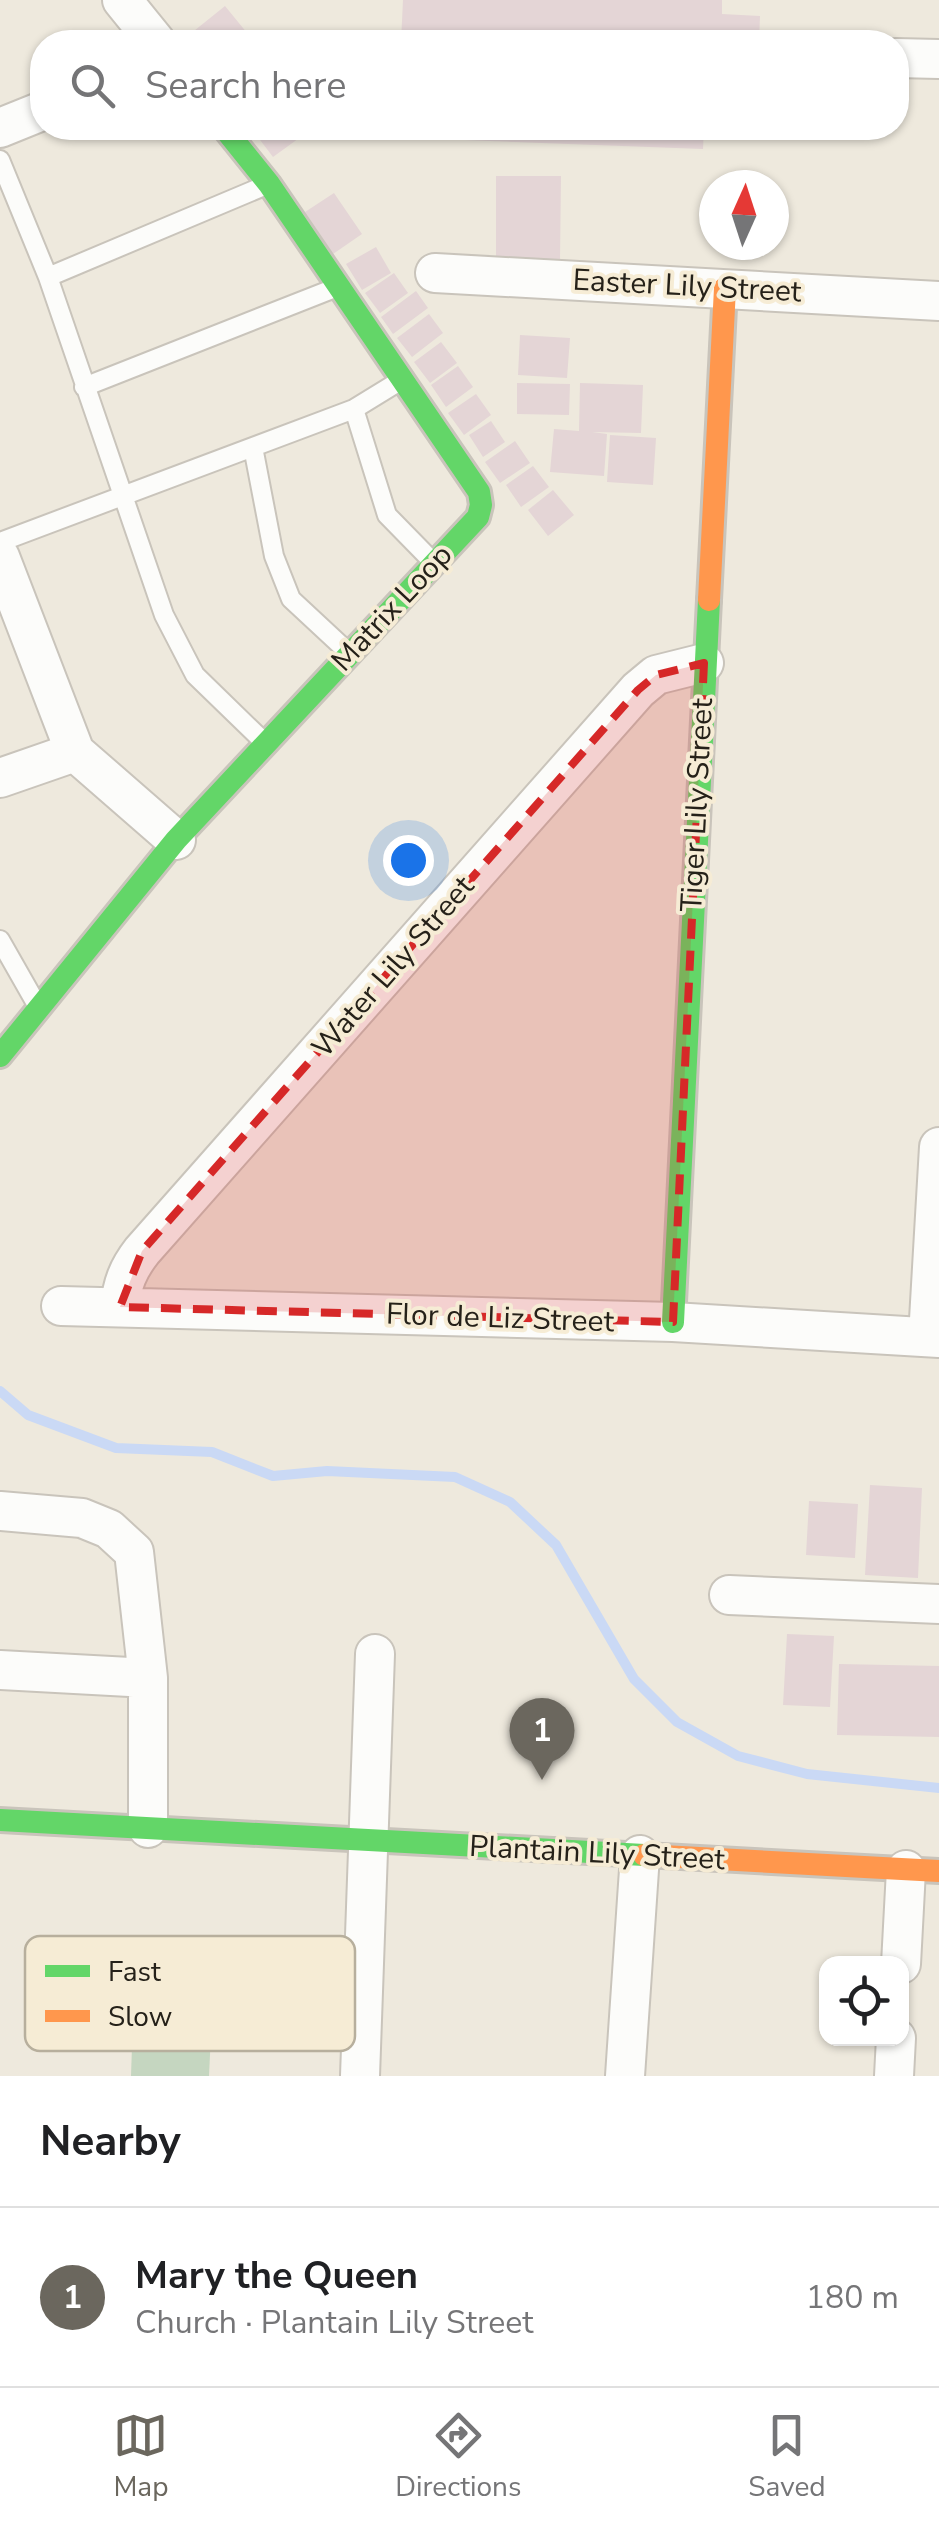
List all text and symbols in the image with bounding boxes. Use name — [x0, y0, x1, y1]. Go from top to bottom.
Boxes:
search box — [30, 30, 909, 140]
icon: search — [65, 58, 120, 113]
text: Search here — [145, 60, 346, 111]
north arrow — [699, 170, 789, 260]
street label: Easter Lily Street — [572, 260, 803, 312]
street label: Matrix Loop — [322, 535, 462, 681]
street label: Tiger Lily Street — [671, 697, 723, 913]
your location — [383, 835, 434, 886]
street label: Water Lily Street — [302, 867, 484, 1067]
street label: Flor de Liz Street — [385, 1294, 615, 1342]
pin: 1 — [510, 1698, 574, 1780]
street label: Plantain Lily Street — [468, 1826, 726, 1880]
legend — [25, 1936, 355, 2051]
text: Fast — [108, 1953, 161, 1991]
map controls — [819, 1956, 909, 2046]
button: locate — [819, 1956, 909, 2046]
text: Slow — [108, 1998, 172, 2036]
text: Nearby — [40, 2113, 181, 2170]
text: Mary the Queen — [135, 2250, 418, 2301]
text: 1 — [63, 2276, 82, 2319]
text: 180 m — [806, 2276, 899, 2319]
text: Church · Plantain Lily Street — [135, 2301, 533, 2344]
tab: Map — [113, 2408, 168, 2506]
tab: Directions — [395, 2408, 521, 2506]
tab: Saved — [748, 2408, 826, 2506]

